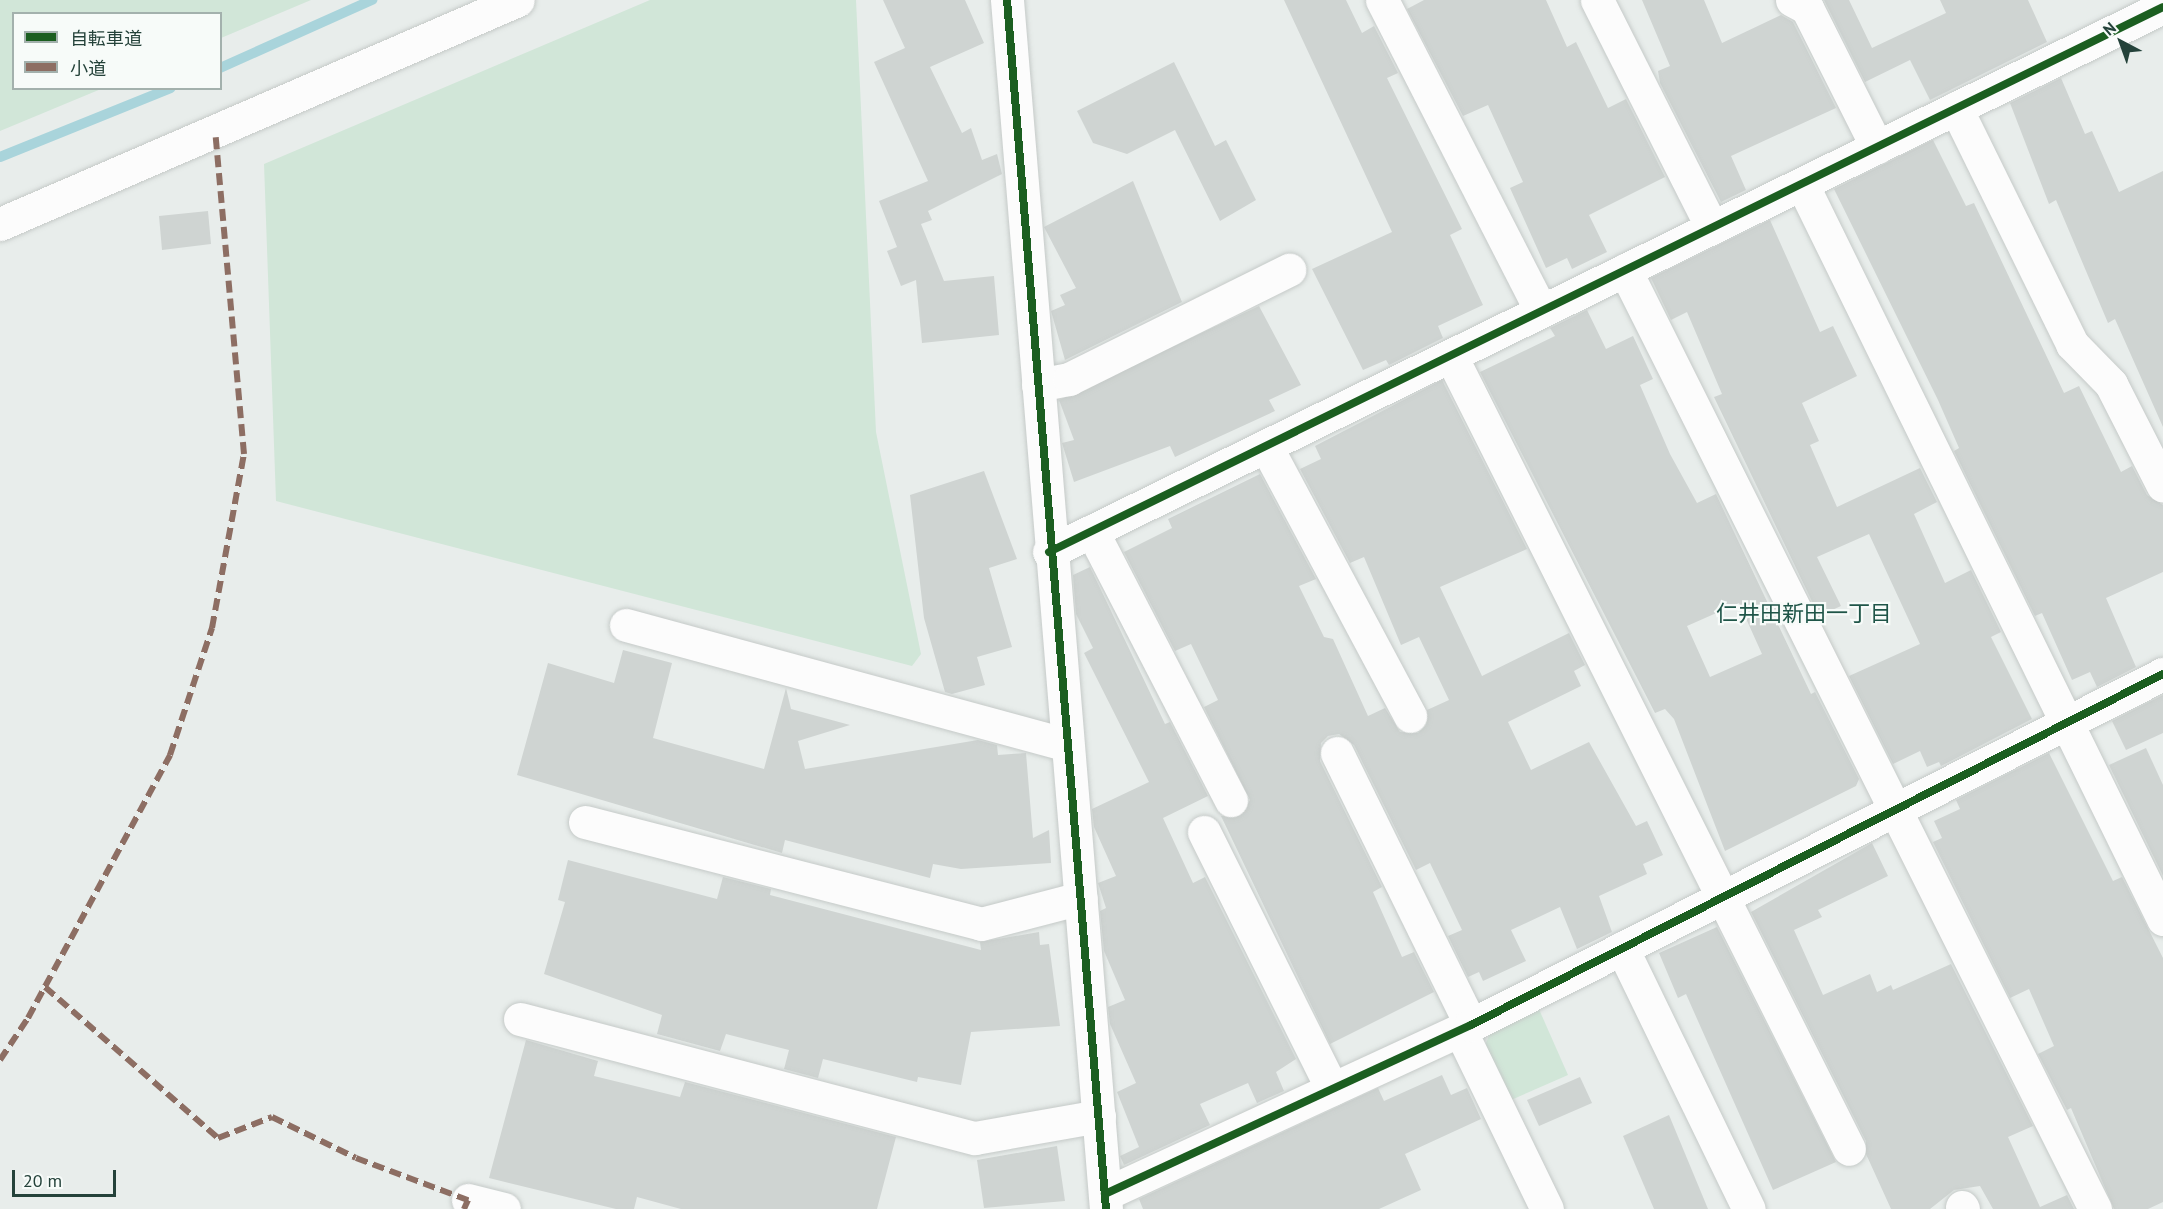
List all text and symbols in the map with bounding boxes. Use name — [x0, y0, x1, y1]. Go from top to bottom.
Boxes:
legend — [12, 12, 222, 90]
north arrow — [2091, 12, 2151, 72]
text: N — [2099, 17, 2120, 39]
text: 自転車道 — [70, 27, 142, 50]
text: 小道 — [70, 57, 106, 80]
district label: 仁井田新田一丁目 — [1716, 601, 1892, 627]
scale bar — [15, 1158, 118, 1196]
text: 20 m — [23, 1169, 62, 1192]

